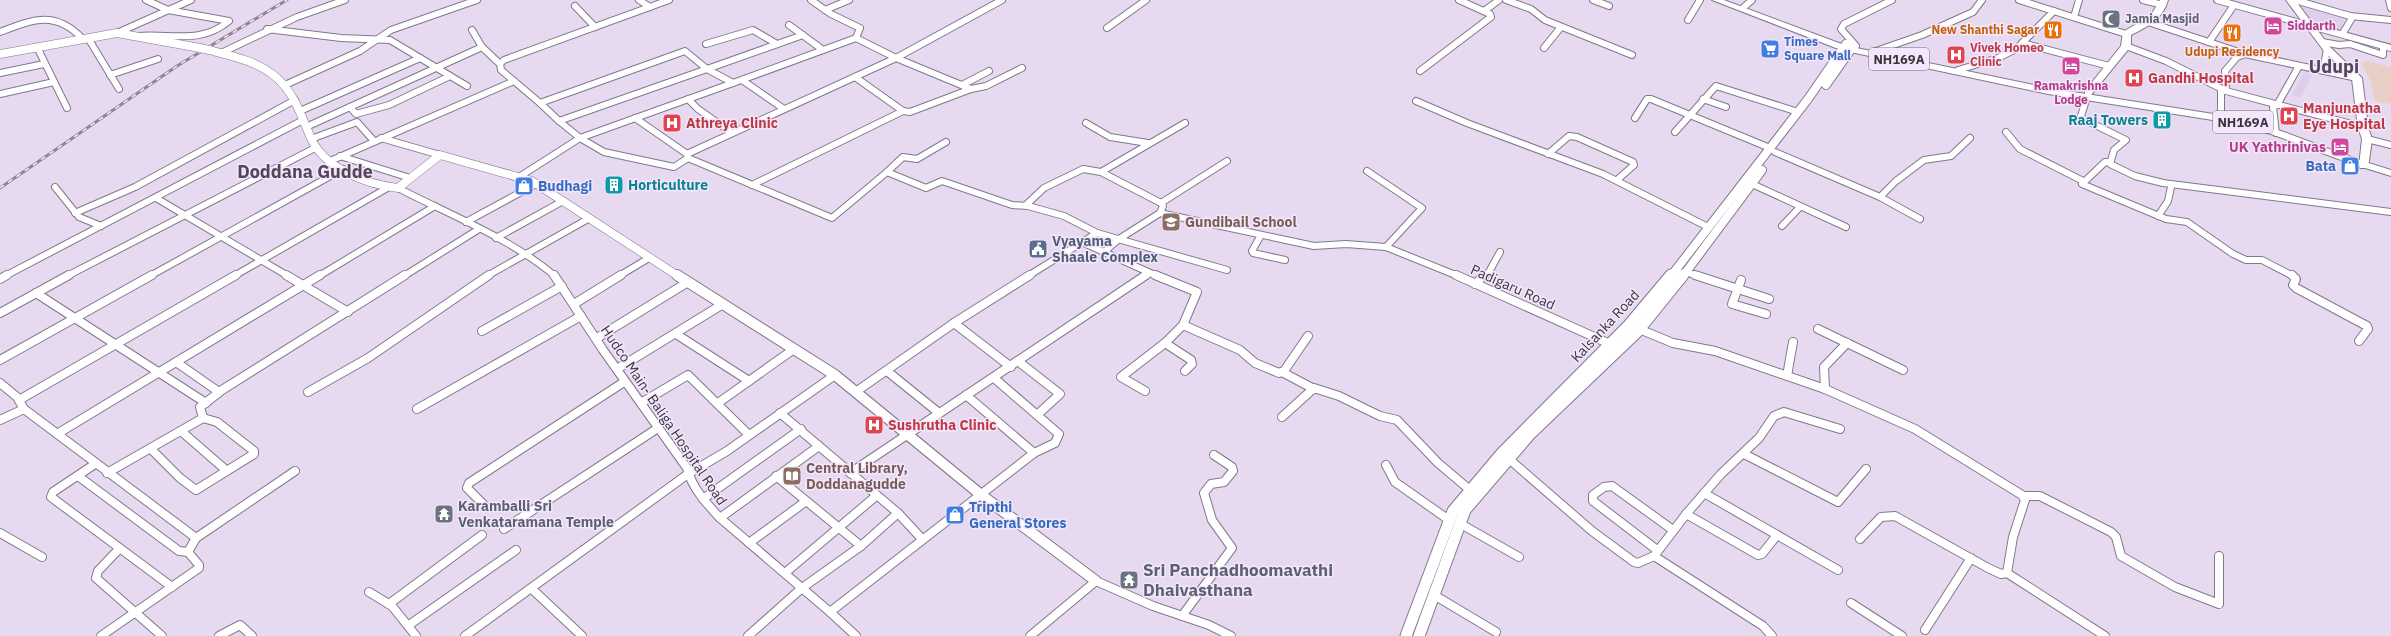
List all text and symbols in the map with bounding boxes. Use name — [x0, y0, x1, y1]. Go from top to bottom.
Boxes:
mosque icon: Jamia Masjid — [2100, 8, 2122, 30]
place label: Jamia Masjid — [2125, 11, 2199, 26]
hotel icon: Siddarth — [2262, 15, 2284, 37]
place label: Siddarth — [2287, 18, 2336, 33]
restaurant icon: New Shanthi Sagar — [2042, 19, 2064, 41]
place label: New Shanthi Sagar — [1931, 22, 2039, 37]
restaurant icon: Udupi Residency — [2221, 22, 2243, 44]
place label: Times Square Mall — [1784, 34, 1851, 63]
supermarket icon: Times Square Mall — [1759, 38, 1781, 60]
place label: Vivek Homeo Clinic — [1970, 40, 2044, 69]
hospital icon: Vivek Homeo Clinic — [1945, 44, 1967, 66]
place label: Udupi Residency — [2185, 44, 2280, 59]
road number: NH169A — [1869, 48, 1929, 70]
hotel icon: Ramakrishna Lodge — [2060, 55, 2082, 77]
district label: Udupi — [2309, 55, 2359, 78]
hospital icon: Gandhi Hospital — [2123, 67, 2145, 89]
place label: Gandhi Hospital — [2148, 69, 2254, 87]
place label: Ramakrishna Lodge — [2034, 78, 2109, 107]
place label: Manjunatha Eye Hospital — [2303, 99, 2385, 133]
hospital icon: Manjunatha Eye Hospital — [2278, 105, 2300, 127]
building icon: Raaj Towers — [2151, 109, 2173, 131]
place label: Raaj Towers — [2068, 111, 2148, 129]
road number: NH169A — [2213, 111, 2273, 133]
hospital icon: Athreya Clinic — [661, 112, 683, 134]
place label: Athreya Clinic — [686, 114, 778, 132]
hotel icon: UK Yathrinivas — [2329, 136, 2351, 158]
place label: UK Yathrinivas — [2229, 138, 2326, 156]
shop icon: Bata — [2339, 155, 2361, 177]
place label: Bata — [2305, 157, 2336, 175]
district label: Doddana Gudde — [237, 160, 373, 183]
building icon: Horticulture — [603, 174, 625, 196]
shop icon: Budhagi — [513, 175, 535, 197]
place label: Horticulture — [628, 176, 708, 194]
place label: Budhagi — [538, 177, 592, 195]
school or university icon: Gundibail School — [1160, 211, 1182, 233]
place label: Gundibail School — [1185, 213, 1297, 231]
place label: Vyayama Shaale Complex — [1052, 232, 1158, 266]
public building icon: Vyayama Shaale Complex — [1027, 238, 1049, 260]
street label: Padigaru Road — [1468, 260, 1558, 314]
street label: Kalsanka Road — [1567, 286, 1643, 366]
street label: Hudco Main- Baliga Hospital Road — [597, 322, 731, 508]
hospital icon: Sushrutha Clinic — [863, 414, 885, 436]
place label: Sushrutha Clinic — [888, 416, 996, 434]
place label: Central Library, Doddanagudde — [806, 459, 908, 493]
library icon: Central Library, Doddanagudde — [781, 465, 803, 487]
place label: Karamballi Sri Venkataramana Temple — [458, 497, 614, 531]
place label: Tripthi General Stores — [969, 498, 1067, 532]
temple icon: Karamballi Sri Venkataramana Temple — [433, 503, 455, 525]
shop icon: Tripthi General Stores — [944, 504, 966, 526]
place label: Sri Panchadhoomavathi Dhaivasthana — [1143, 559, 1333, 601]
temple icon: Sri Panchadhoomavathi Dhaivasthana — [1118, 569, 1140, 591]

